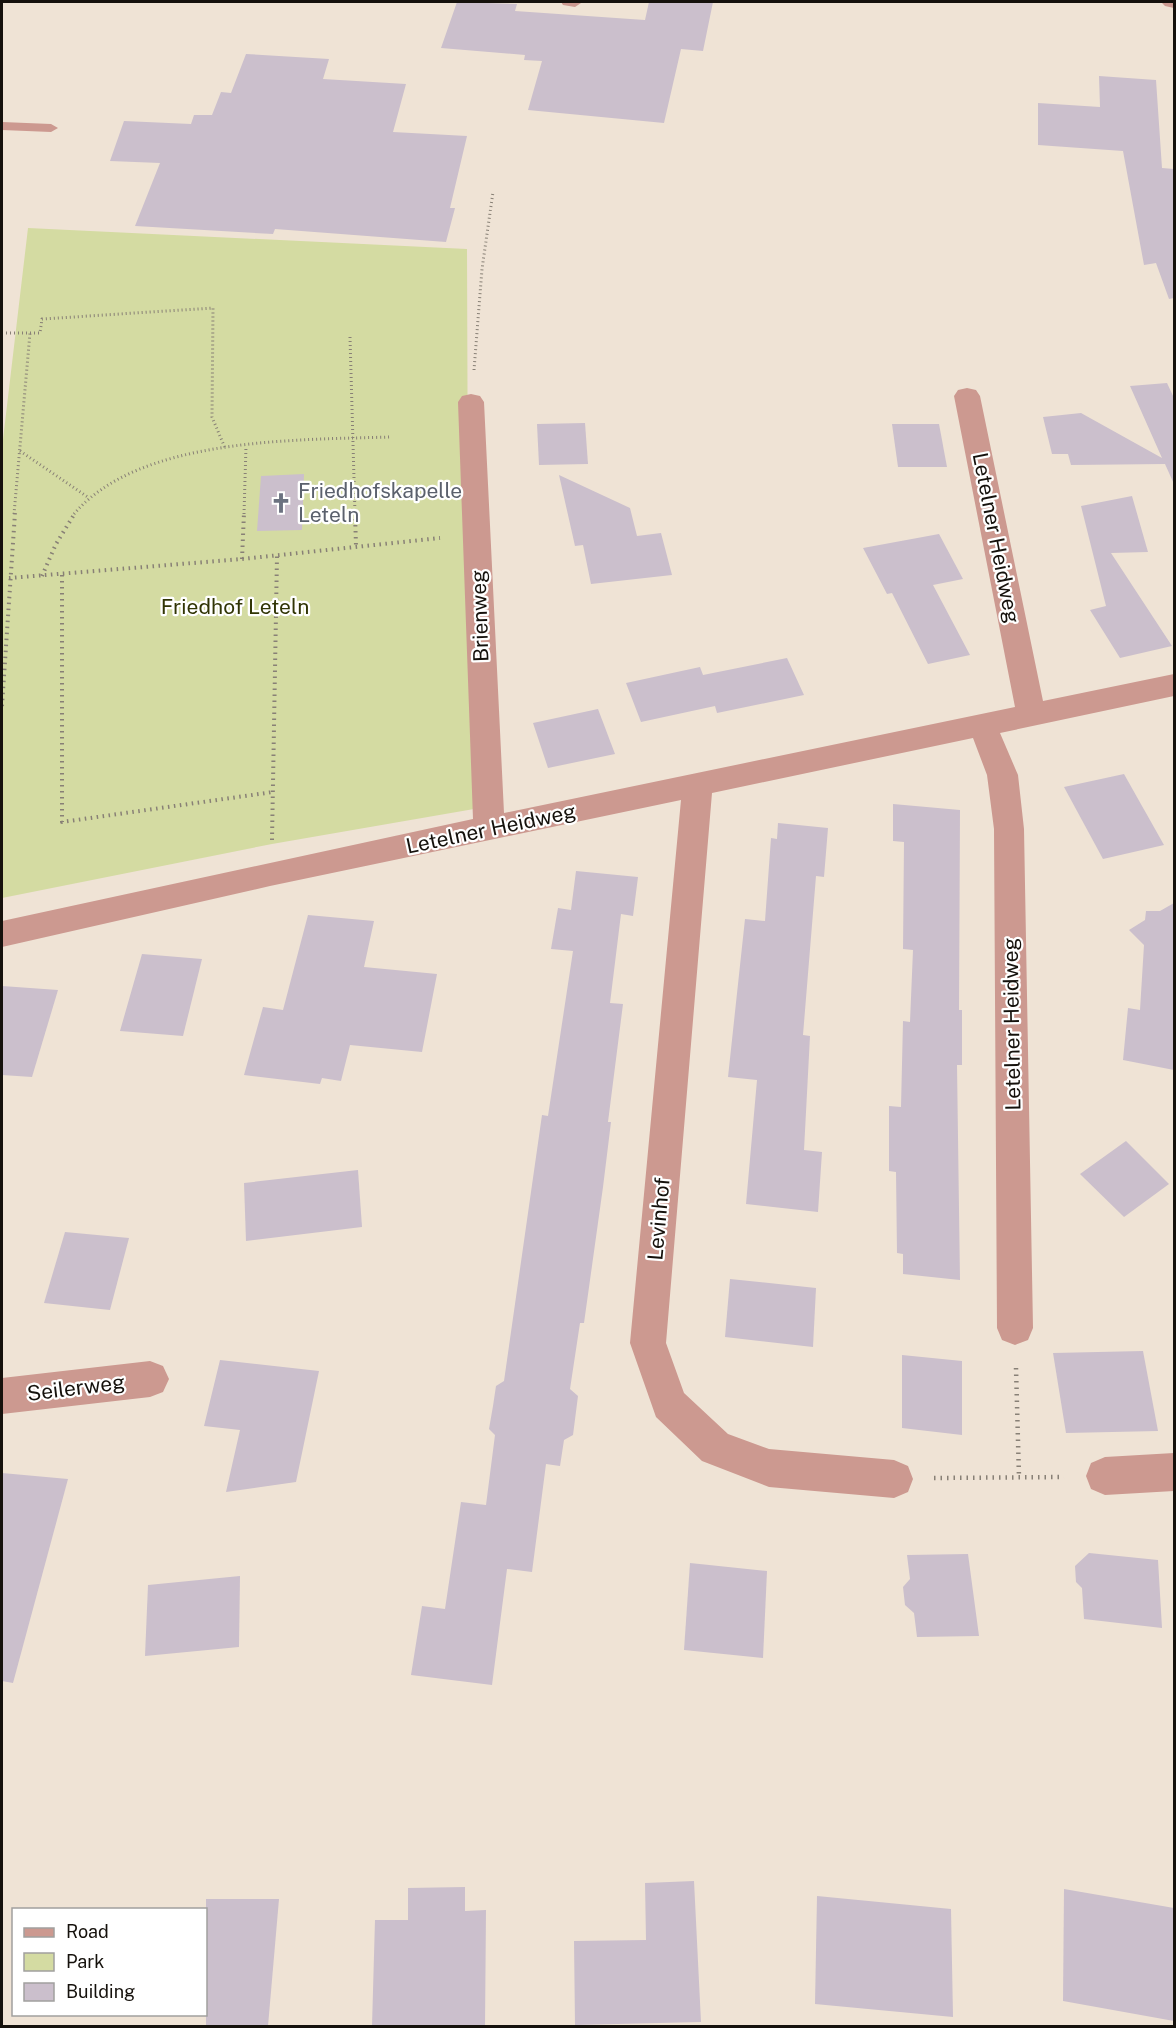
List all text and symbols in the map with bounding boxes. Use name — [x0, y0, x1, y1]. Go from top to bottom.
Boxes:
street label: Letelner Heidweg — [968, 451, 1025, 625]
place label: Friedhofskapelle Leteln — [298, 478, 462, 527]
church icon: Friedhofskapelle Leteln — [269, 491, 293, 515]
street label: Brienweg — [465, 569, 494, 663]
park label: Friedhof Leteln — [161, 594, 309, 619]
street label: Letelner Heidweg — [404, 798, 578, 859]
street label: Letelner Heidweg — [997, 937, 1026, 1111]
street label: Levinhof — [642, 1176, 675, 1262]
street label: Seilerweg — [25, 1369, 126, 1406]
legend — [12, 1908, 207, 2016]
text: Road — [66, 1921, 109, 1942]
text: Park — [66, 1951, 104, 1972]
text: Building — [66, 1981, 135, 2002]

